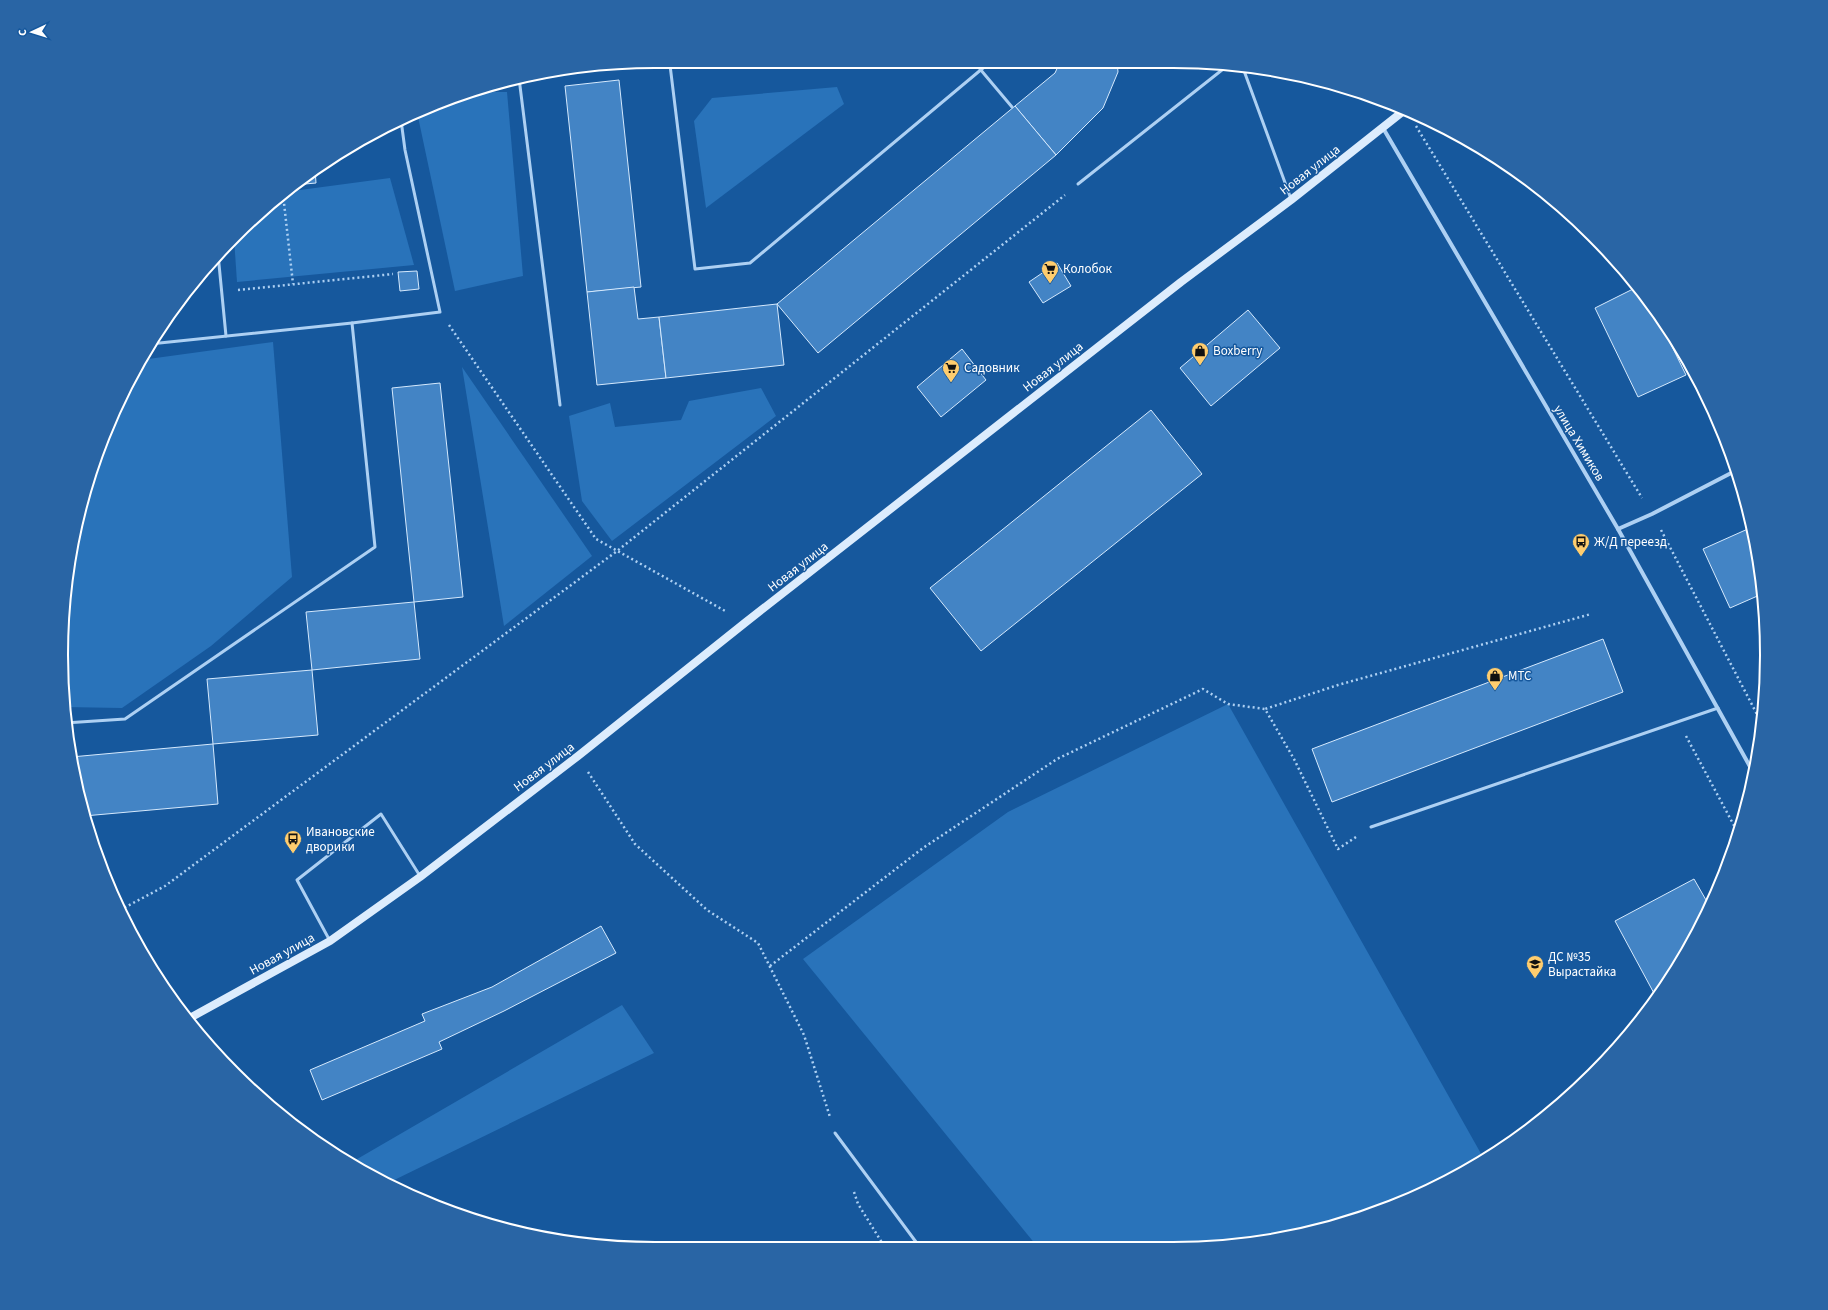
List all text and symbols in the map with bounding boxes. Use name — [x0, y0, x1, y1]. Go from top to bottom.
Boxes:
north arrow — [12, 12, 52, 52]
text: С — [15, 28, 30, 36]
street label: Новая улица — [1276, 141, 1344, 199]
supermarket icon: Колобок — [1040, 259, 1060, 284]
place label: Колобок — [1063, 260, 1113, 278]
street label: Новая улица — [1019, 338, 1087, 396]
shop icon: Boxberry — [1190, 341, 1210, 366]
place label: Boxberry — [1213, 342, 1262, 360]
supermarket icon: Садовник — [941, 358, 961, 383]
place label: Садовник — [964, 359, 1020, 377]
street label: улица Химиков — [1549, 401, 1609, 485]
bus stop icon: Ж/Д переезд — [1571, 532, 1591, 557]
place label: Ж/Д переезд — [1594, 533, 1667, 551]
street label: Новая улица — [764, 538, 832, 596]
shop icon: МТС — [1485, 666, 1505, 691]
place label: МТС — [1508, 667, 1532, 685]
street label: Новая улица — [510, 738, 578, 796]
place label: Ивановские дворики — [306, 823, 375, 856]
bus stop icon: Ивановские дворики — [283, 829, 303, 854]
street label: Новая улица — [246, 929, 318, 979]
place label: ДС №35 Вырастайка — [1548, 948, 1616, 981]
school or university icon: ДС №35 Вырастайка — [1525, 954, 1545, 979]

